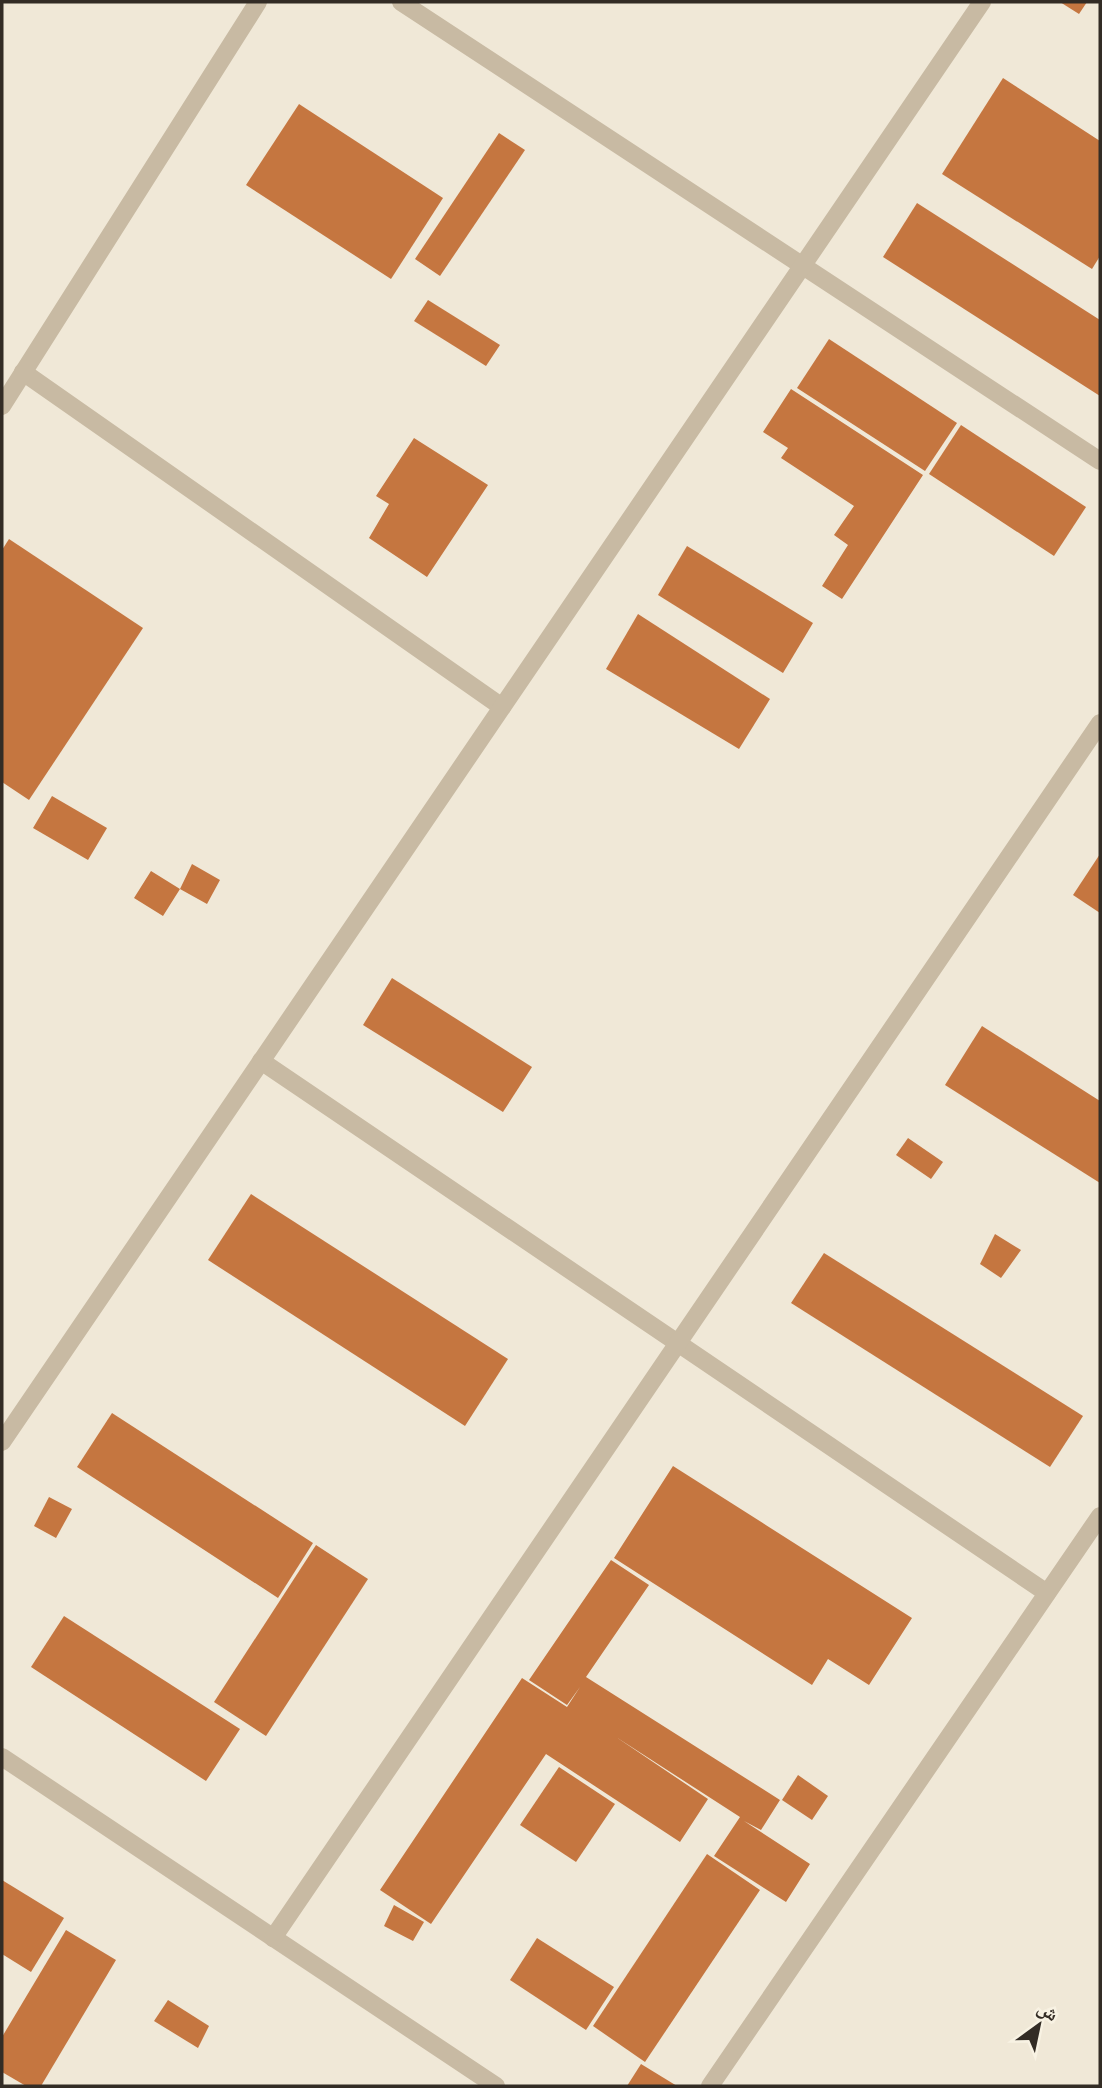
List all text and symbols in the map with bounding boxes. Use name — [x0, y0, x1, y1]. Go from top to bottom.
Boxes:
north arrow — [1004, 1990, 1074, 2060]
text: ش — [1033, 1995, 1063, 2027]

